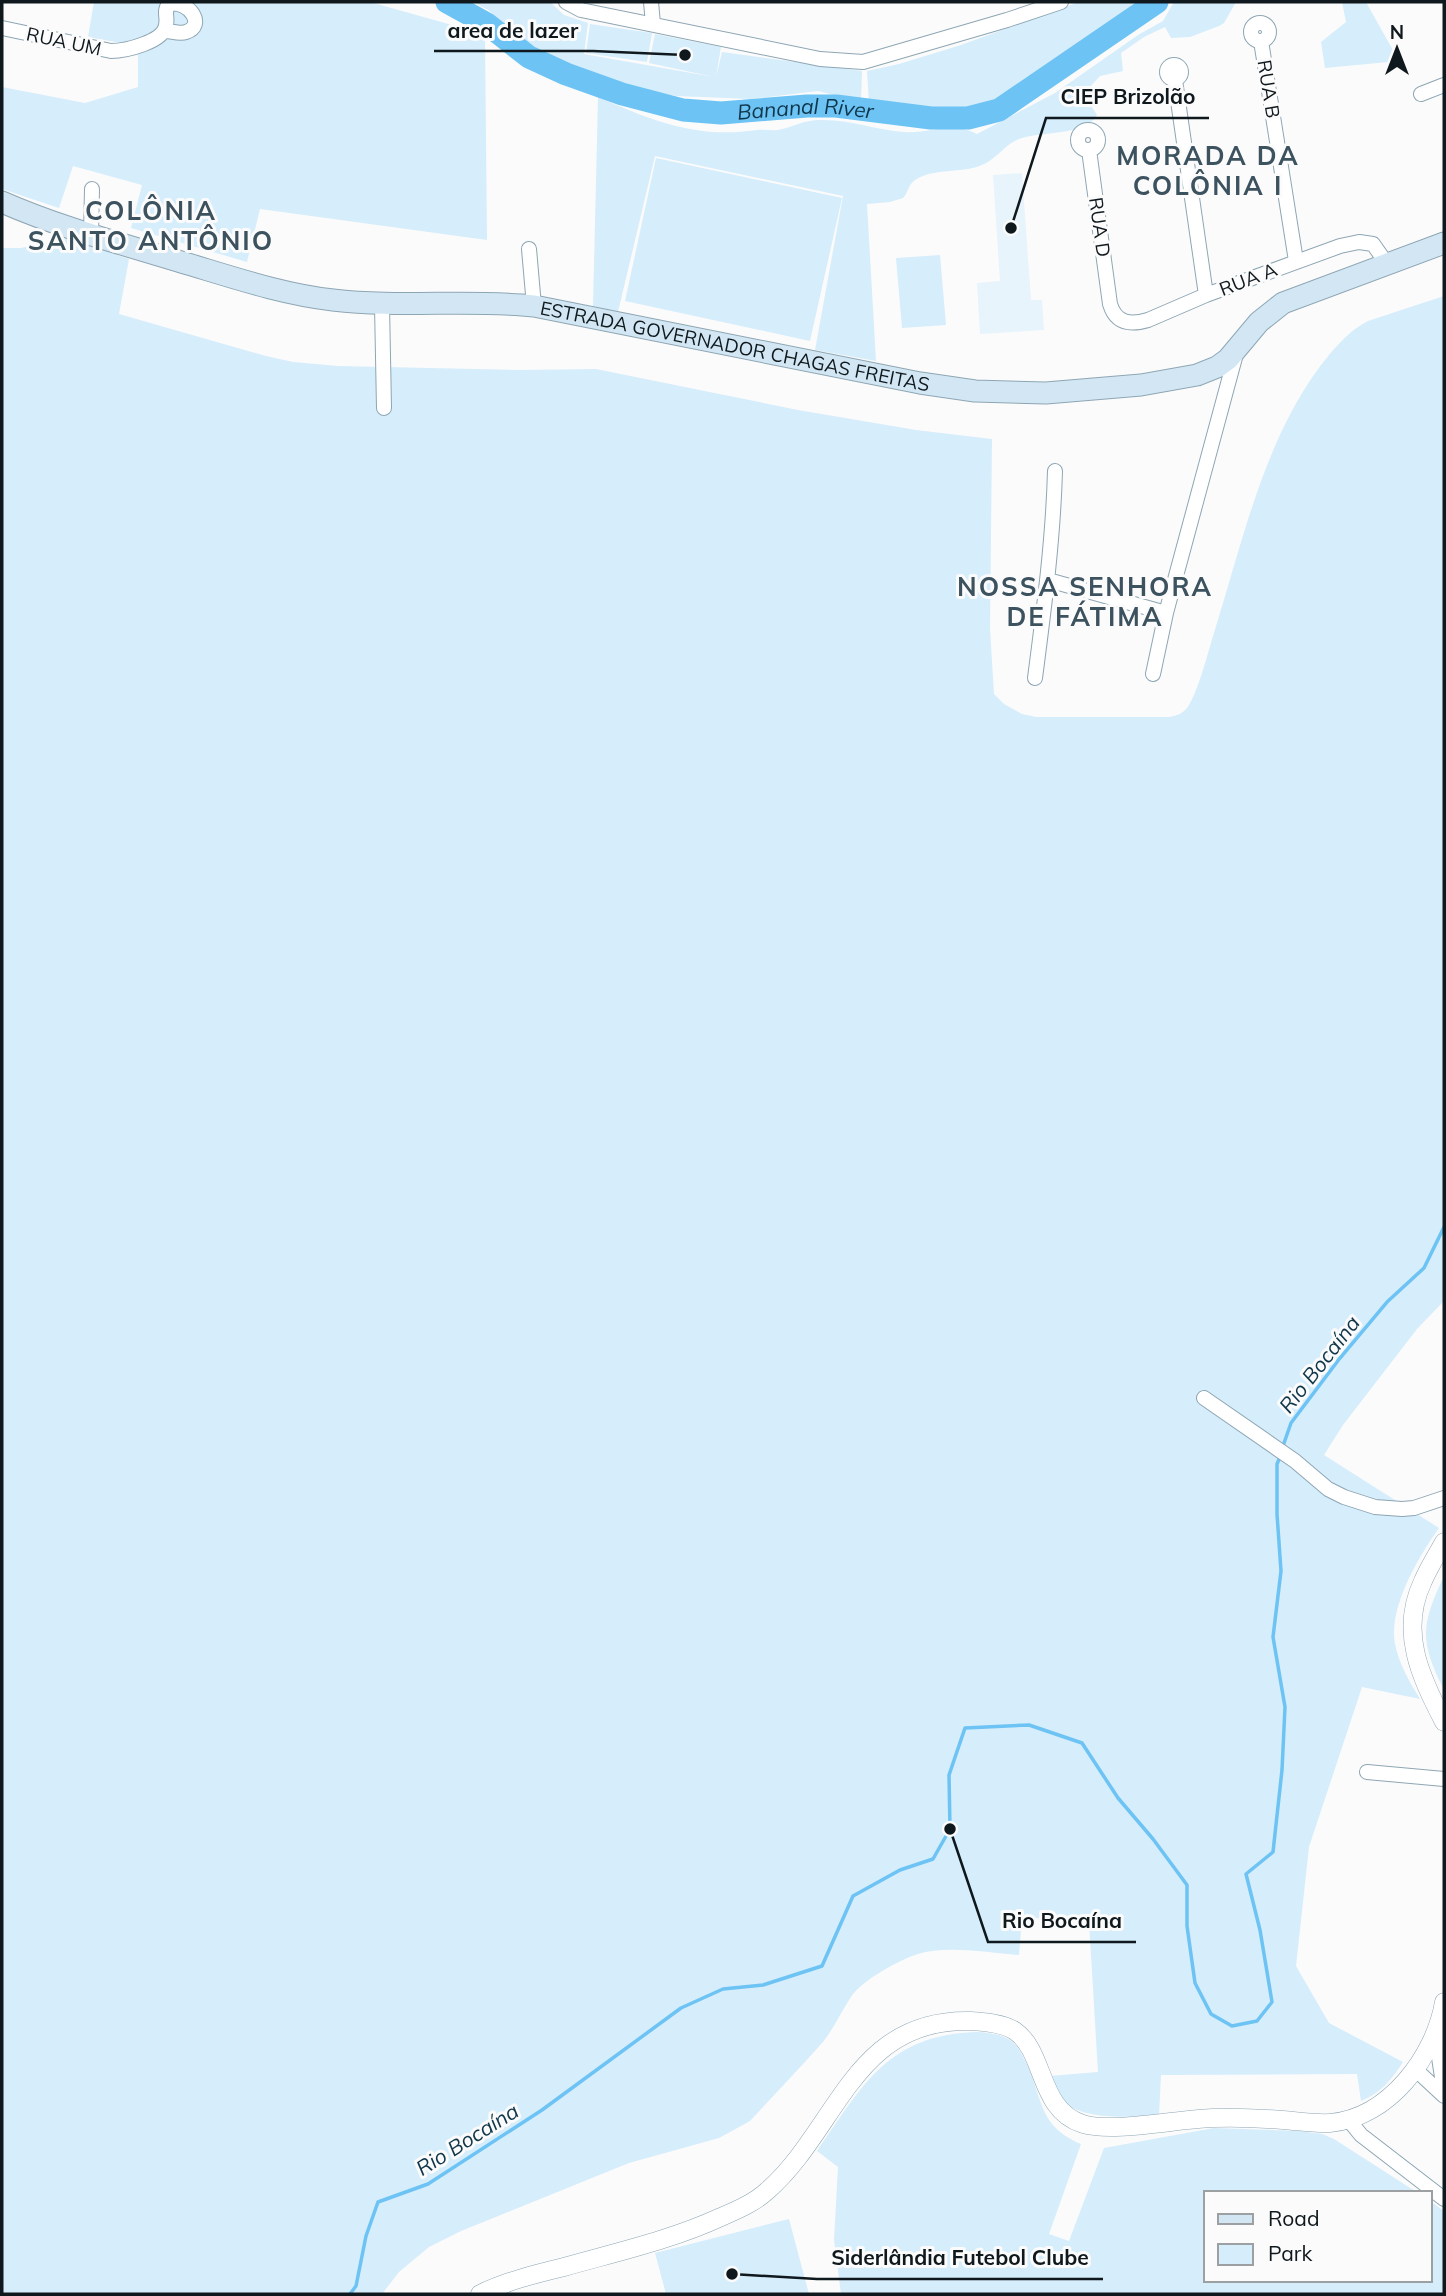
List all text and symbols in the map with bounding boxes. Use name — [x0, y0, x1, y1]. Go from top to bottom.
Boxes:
callout: area de lazer — [434, 9, 593, 51]
north arrow — [1362, 14, 1432, 84]
text: area de lazer — [448, 17, 579, 43]
text: N — [1390, 20, 1404, 44]
street label: RUA UM — [24, 21, 104, 61]
street label: RUA B — [1253, 58, 1285, 120]
callout: CIEP Brizolão — [1046, 76, 1209, 118]
text: CIEP Brizolão — [1060, 83, 1196, 109]
water label: Bananal River — [736, 93, 876, 125]
district label: MORADA DA COLÔNIA I — [1116, 139, 1300, 202]
district label: COLÔNIA SANTO ANTÔNIO — [28, 194, 274, 257]
street label: RUA D — [1084, 196, 1116, 258]
street label: RUA A — [1216, 257, 1280, 301]
street label: ESTRADA GOVERNADOR CHAGAS FREITAS — [538, 296, 931, 396]
district label: NOSSA SENHORA DE FÁTIMA — [957, 570, 1213, 633]
water label: Rio Bocaína — [1273, 1310, 1365, 1418]
callout: Rio Bocaína — [988, 1900, 1136, 1942]
text: Rio Bocaína — [1002, 1907, 1122, 1933]
water label: Rio Bocaína — [411, 2097, 523, 2181]
legend — [1204, 2191, 1432, 2282]
text: Road — [1268, 2205, 1319, 2231]
callout: Siderlândia Futebol Clube — [817, 2237, 1103, 2279]
text: Park — [1268, 2240, 1312, 2266]
text: Siderlândia Futebol Clube — [831, 2244, 1089, 2270]

